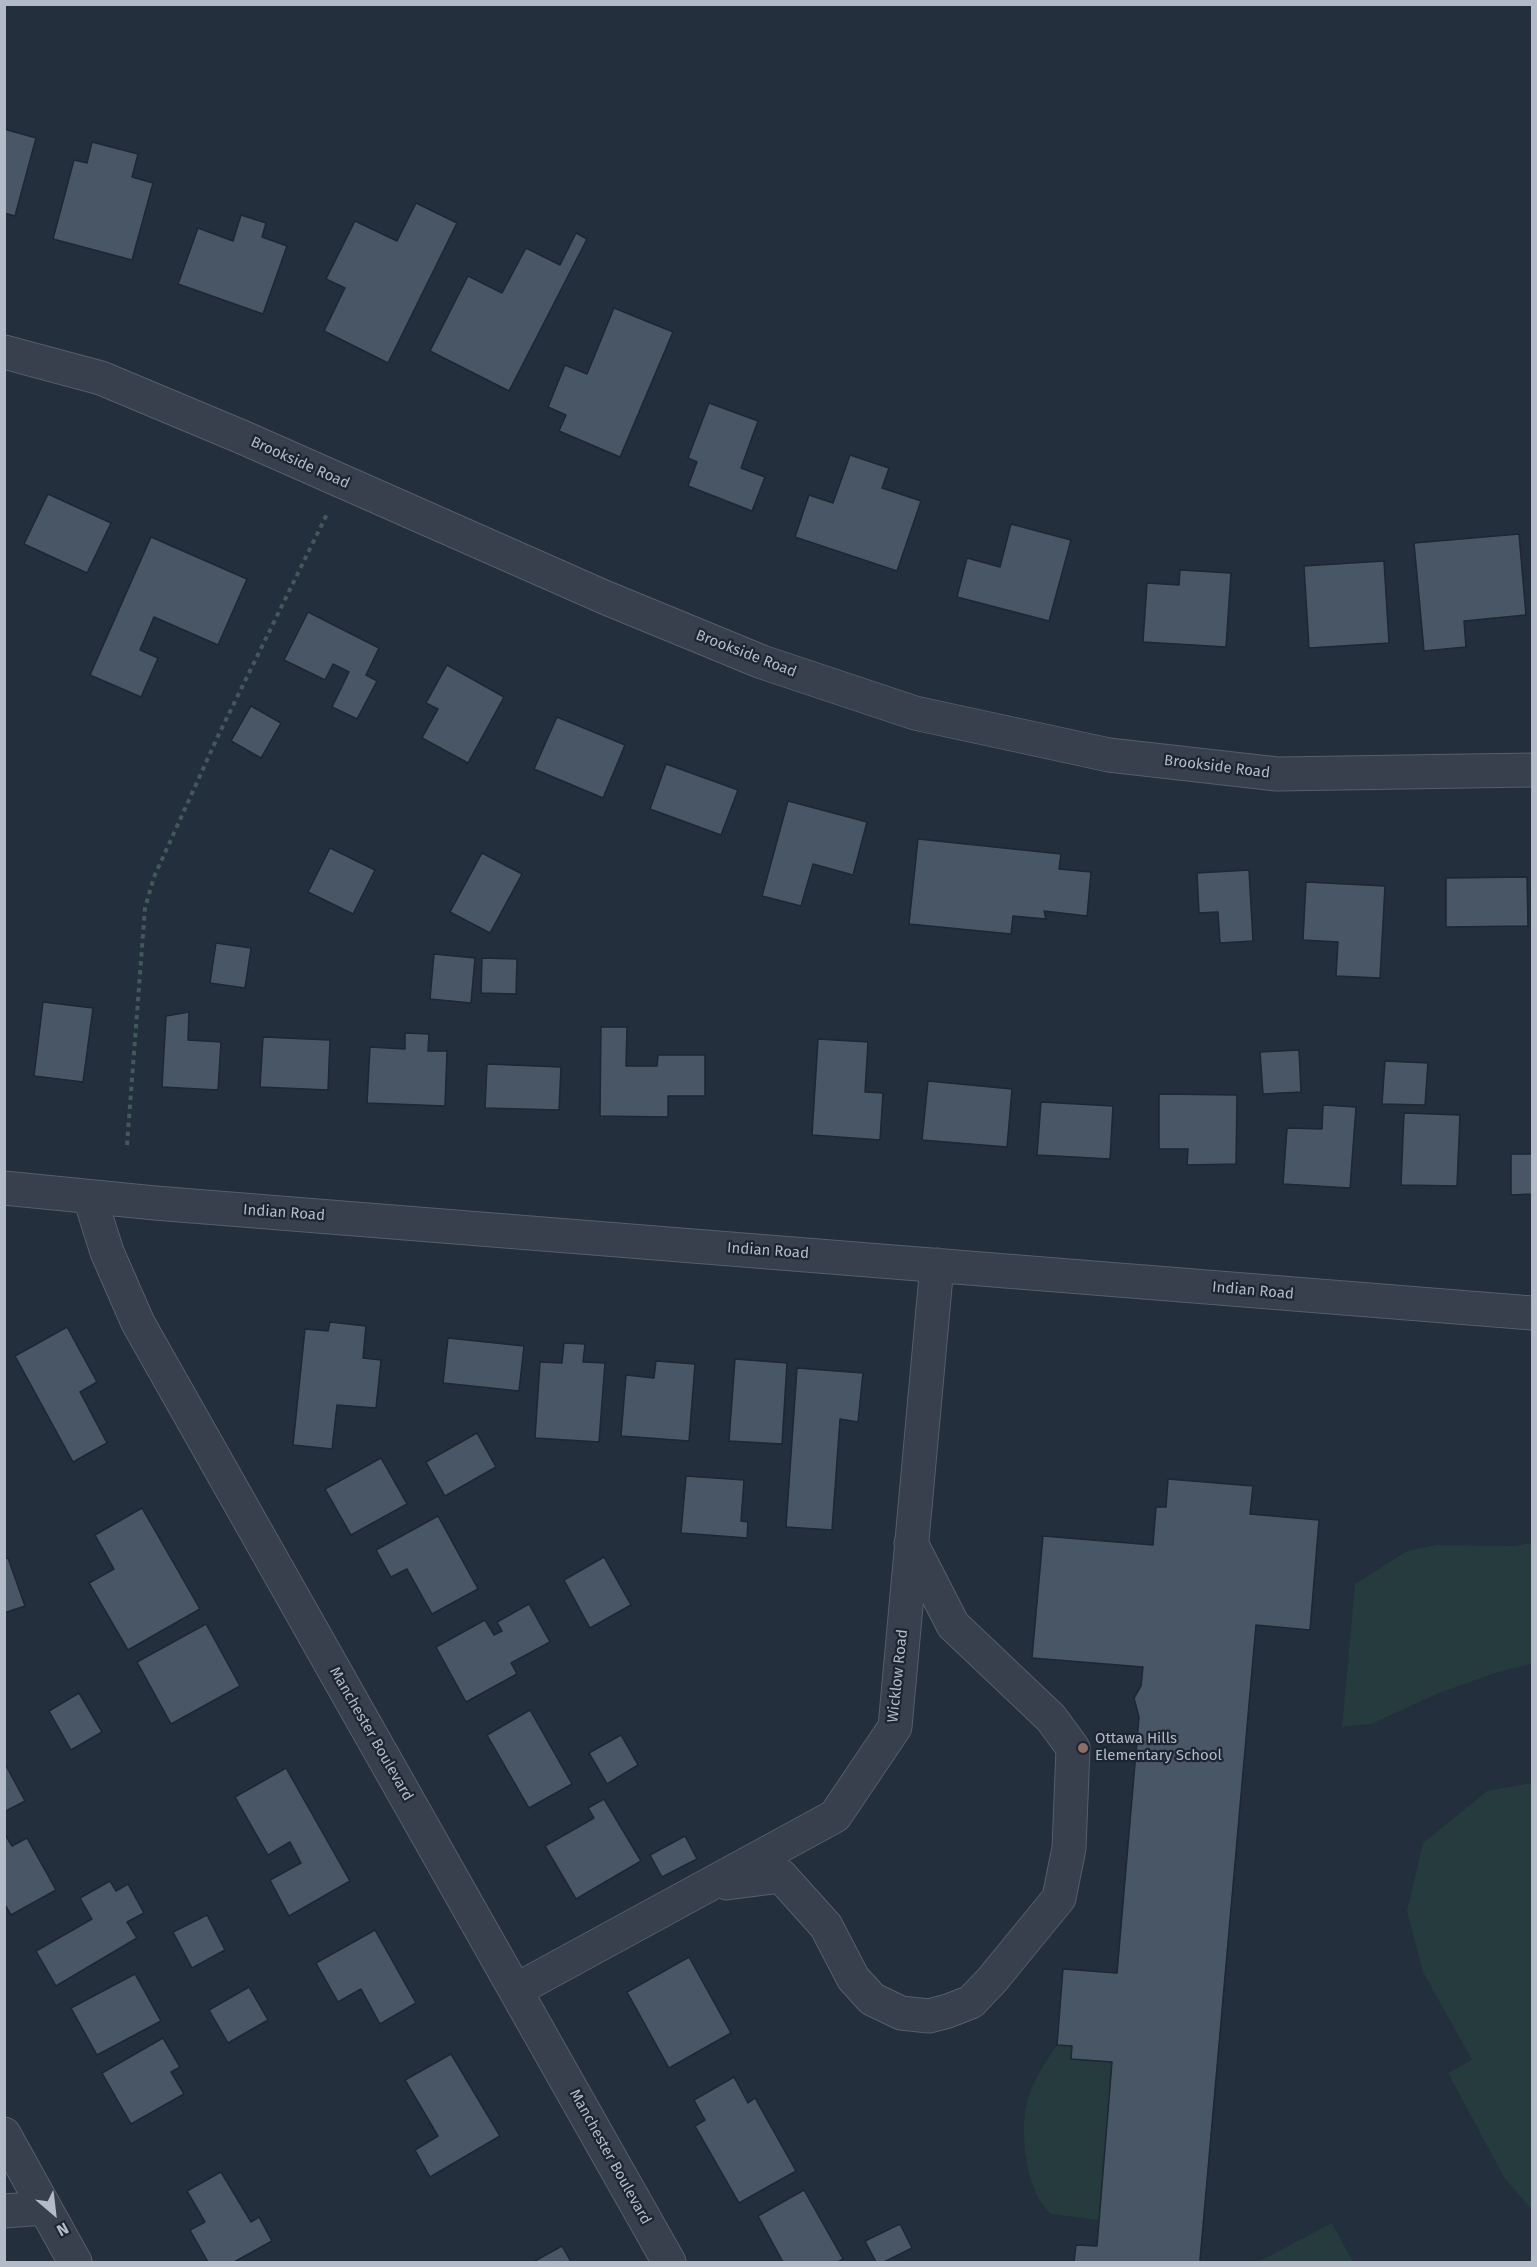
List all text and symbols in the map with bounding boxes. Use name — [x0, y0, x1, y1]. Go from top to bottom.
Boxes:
street label: Brookside Road — [248, 433, 352, 493]
street label: Brookside Road — [693, 627, 799, 681]
street label: Brookside Road — [1163, 752, 1271, 782]
street label: Indian Road — [243, 1201, 325, 1225]
street label: Indian Road — [727, 1239, 809, 1263]
street label: Indian Road — [1211, 1278, 1295, 1304]
street label: Wicklow Road — [884, 1628, 912, 1724]
street label: Manchester Boulevard — [325, 1664, 417, 1804]
place label: Ottawa Hills Elementary School — [1095, 1730, 1222, 1765]
marker: Ottawa Hills Elementary School — [1076, 1741, 1090, 1755]
street label: Manchester Boulevard — [565, 2086, 655, 2228]
north arrow — [24, 2183, 84, 2243]
text: N — [54, 2218, 72, 2240]

